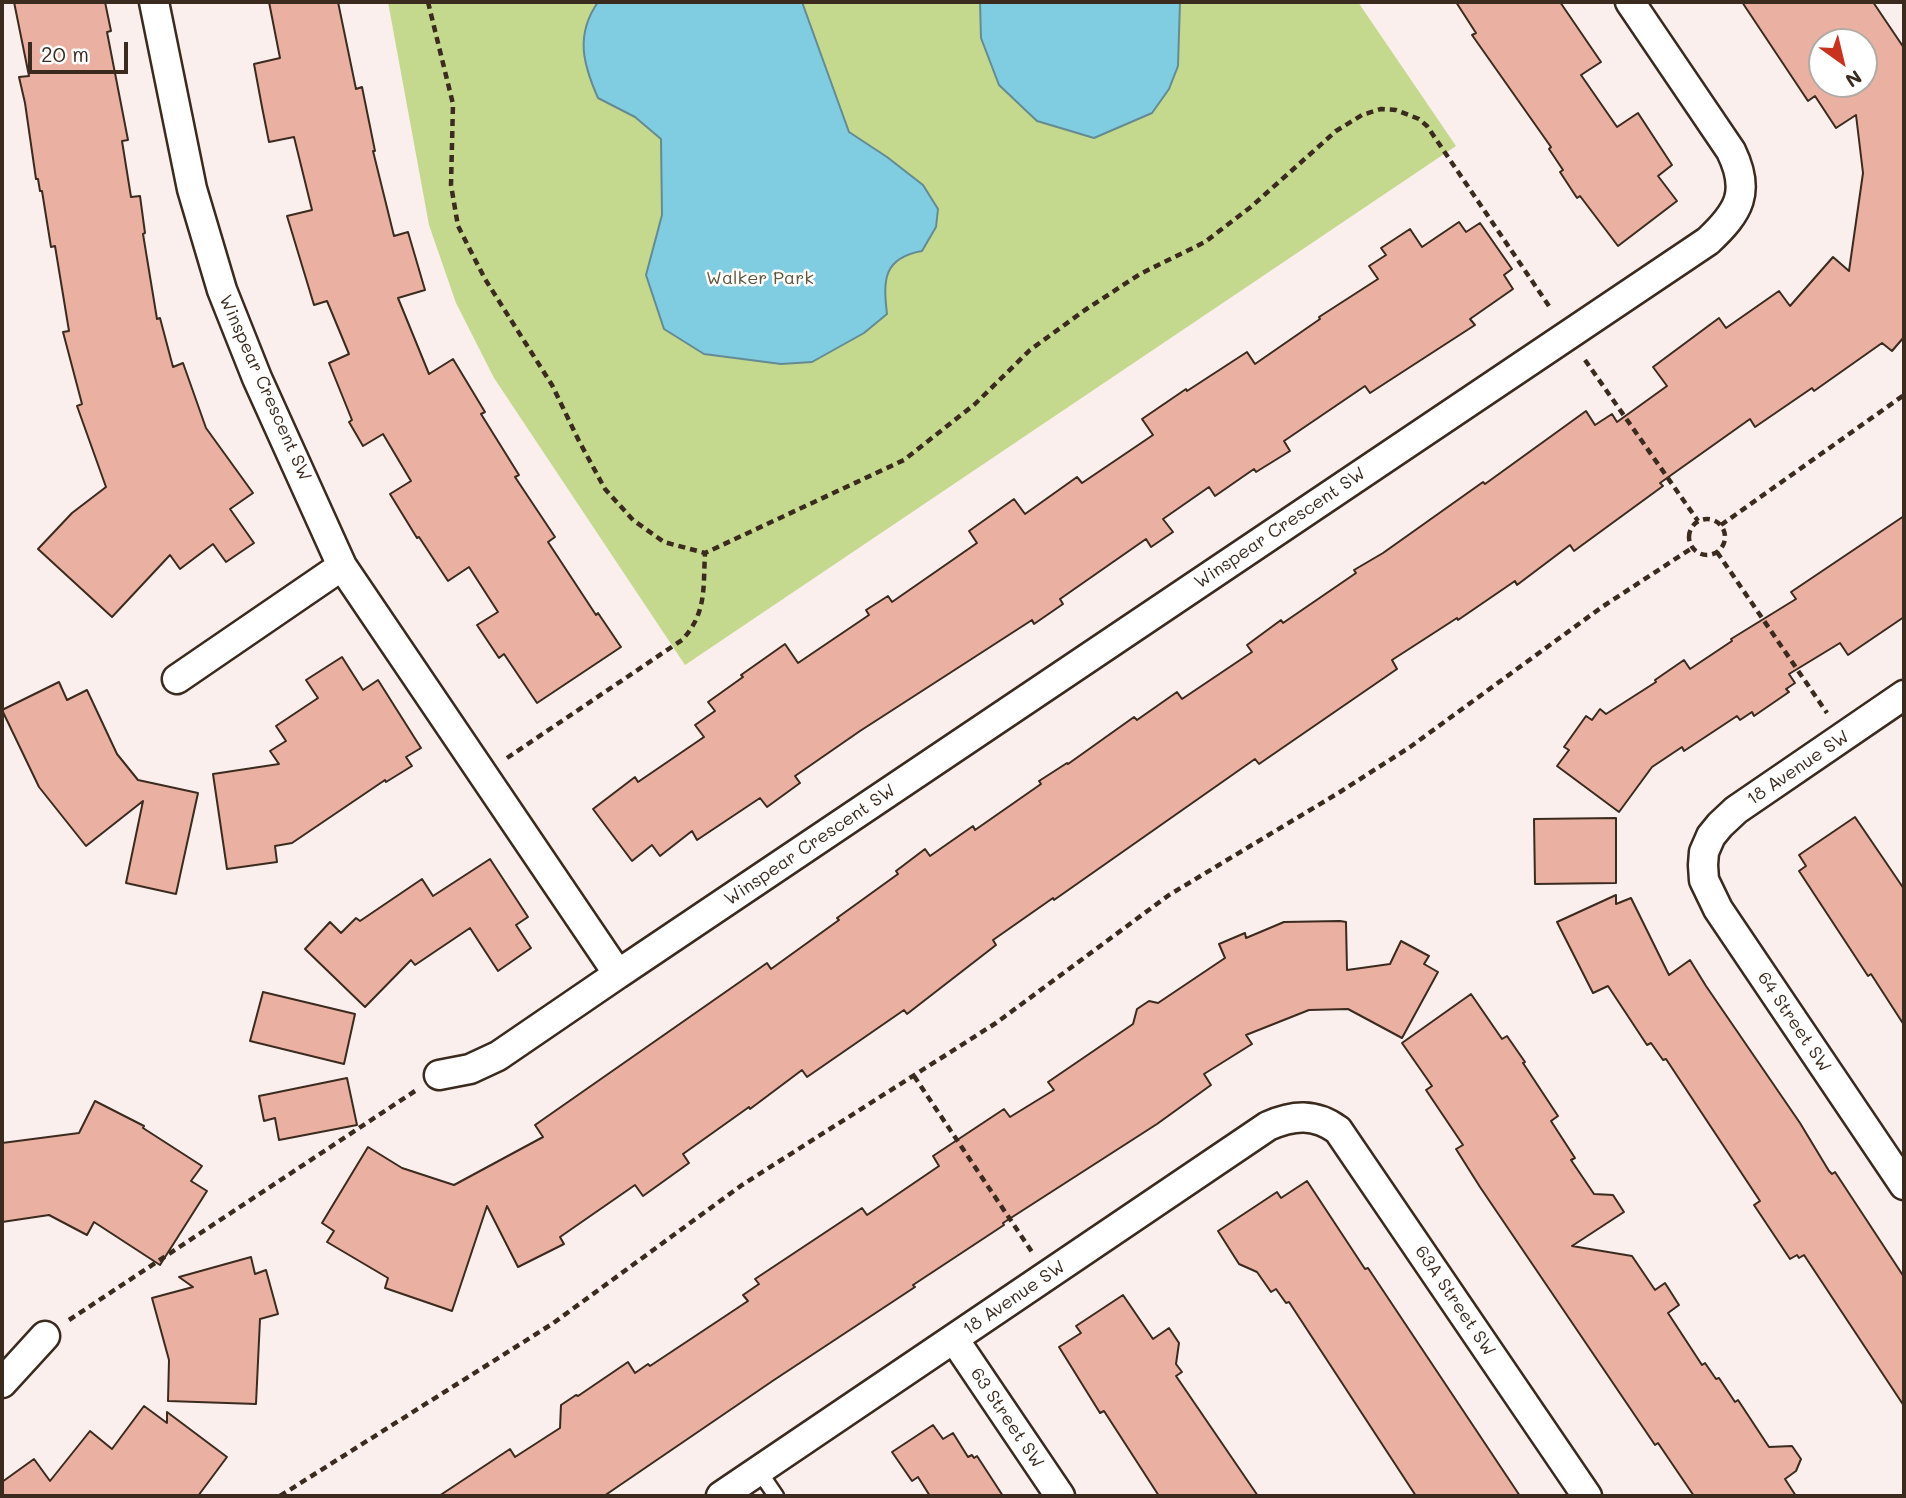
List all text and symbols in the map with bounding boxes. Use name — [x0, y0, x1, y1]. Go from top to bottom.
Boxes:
scale bar — [32, 28, 131, 72]
north arrow — [1808, 28, 1878, 98]
text: 20 m — [41, 40, 89, 67]
text: N — [1841, 65, 1867, 94]
park label: Walker Park — [706, 267, 814, 289]
street label: Winspear Crescent SW — [214, 292, 316, 484]
street label: Winspear Crescent SW — [1190, 463, 1370, 593]
street label: 18 Avenue SW — [1743, 726, 1853, 810]
street label: Winspear Crescent SW — [720, 780, 900, 910]
street label: 64 Street SW — [1753, 968, 1835, 1076]
street label: 63A Street SW — [1410, 1242, 1500, 1360]
street label: 18 Avenue SW — [959, 1256, 1069, 1340]
street label: 63 Street SW — [966, 1364, 1048, 1472]

